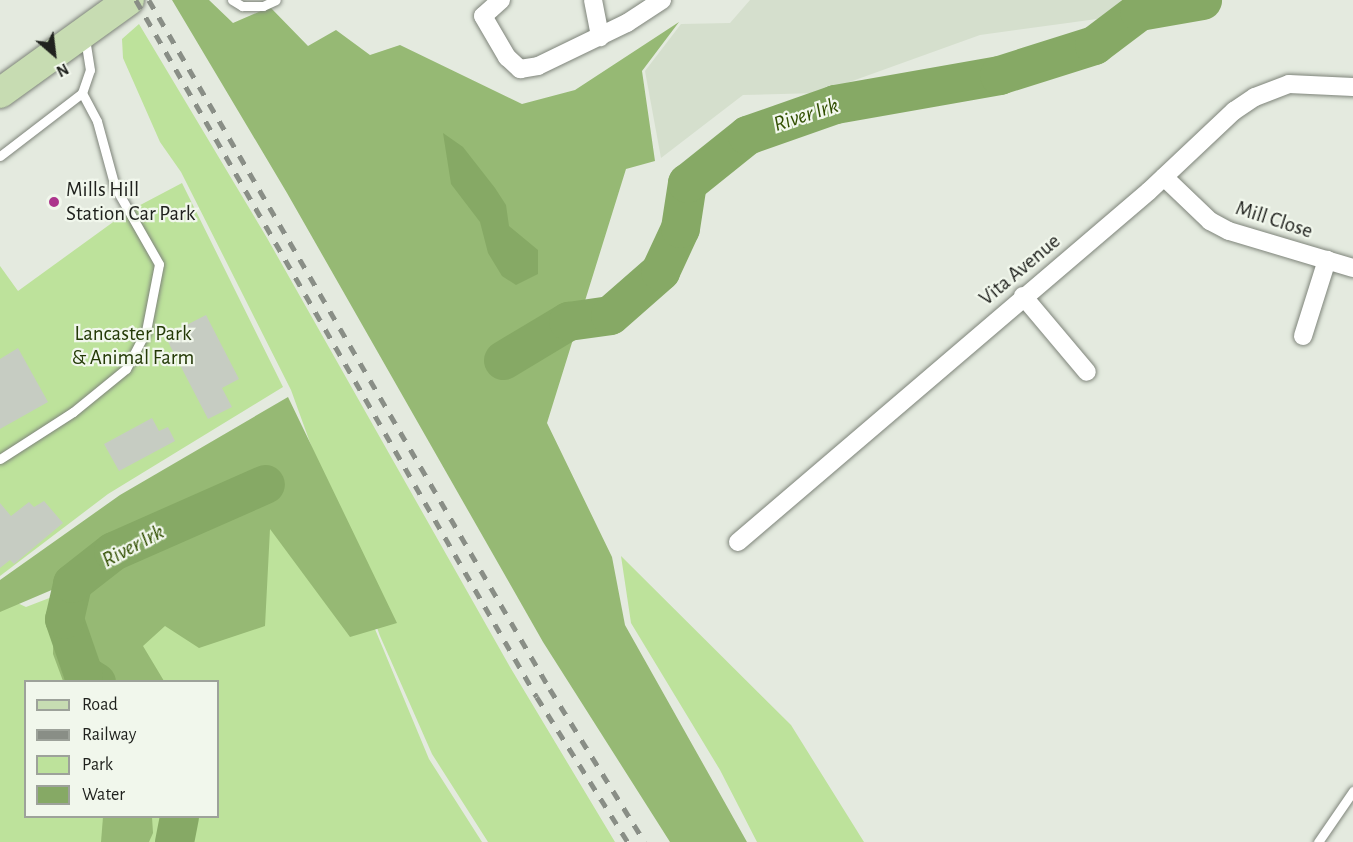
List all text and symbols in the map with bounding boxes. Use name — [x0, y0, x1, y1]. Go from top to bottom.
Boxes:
north arrow — [24, 24, 84, 84]
text: N — [54, 60, 71, 80]
water label: River Irk — [770, 92, 842, 138]
place label: Mills Hill Station Car Park — [66, 177, 195, 227]
marker: Mills Hill Station Car Park — [47, 195, 61, 209]
street label: Mill Close — [1232, 196, 1316, 244]
street label: Vita Avenue — [974, 229, 1066, 311]
park label: Lancaster Park & Animal Farm — [72, 321, 194, 371]
water label: River Irk — [97, 519, 169, 573]
legend — [24, 680, 219, 818]
text: Road — [82, 696, 118, 714]
text: Railway — [82, 726, 136, 744]
text: Park — [82, 756, 113, 774]
text: Water — [82, 786, 125, 804]

